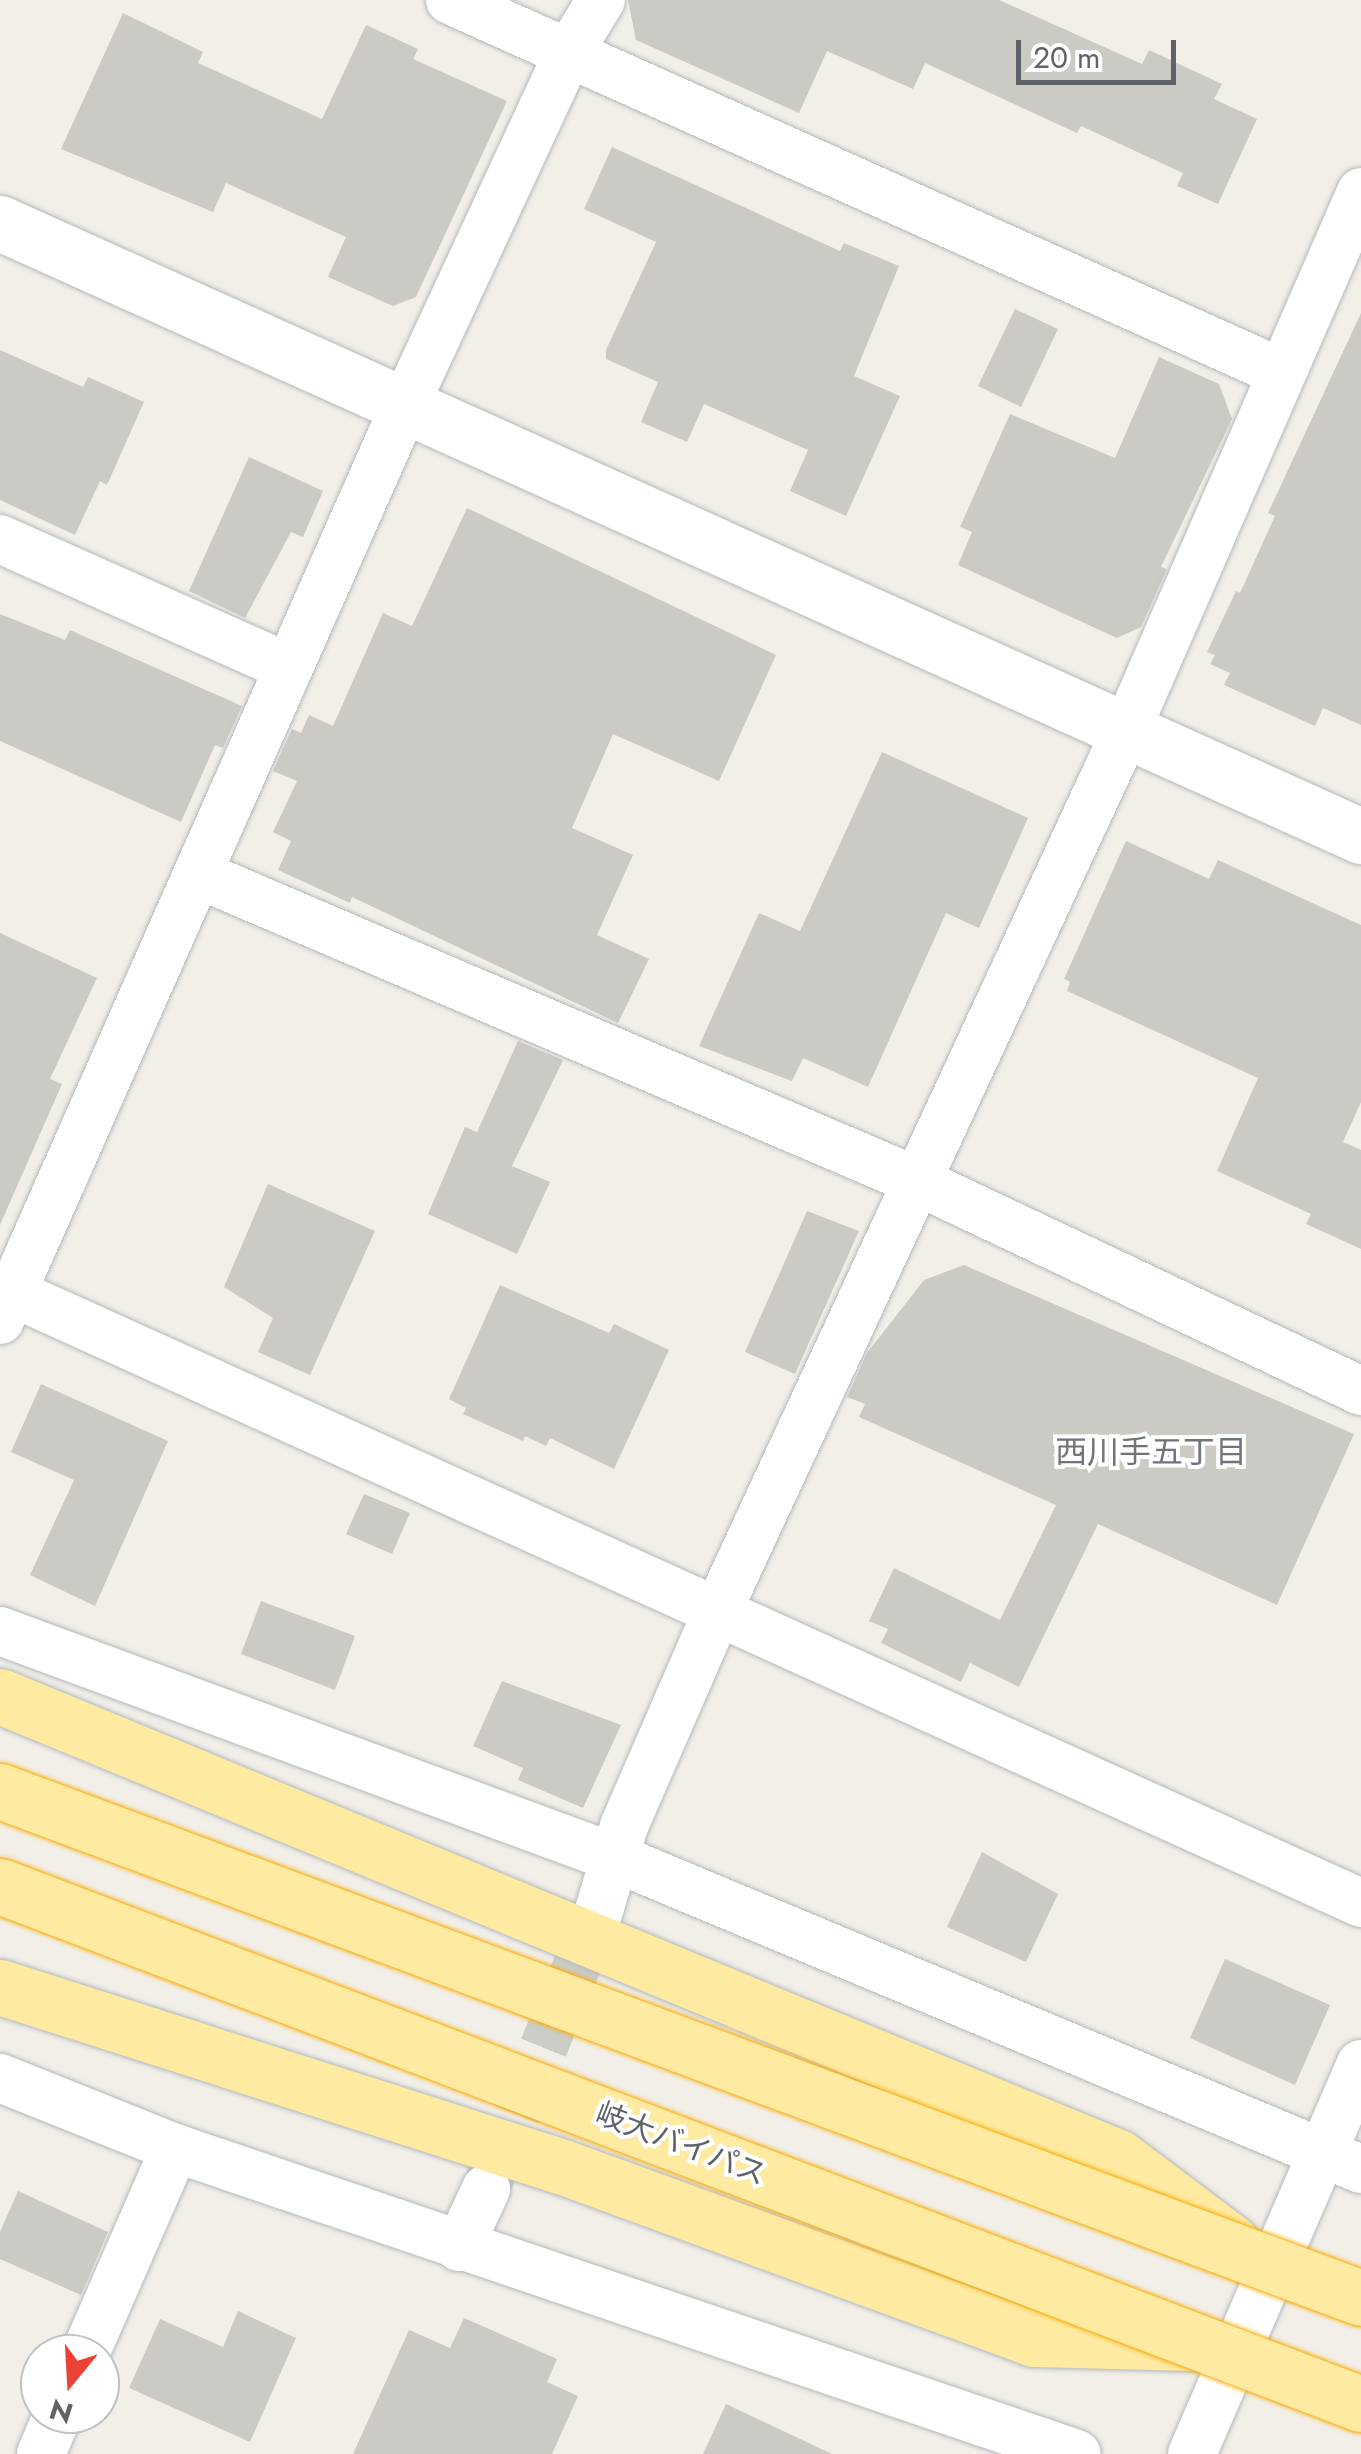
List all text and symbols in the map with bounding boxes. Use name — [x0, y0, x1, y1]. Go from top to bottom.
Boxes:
scale bar — [1021, 20, 1181, 82]
text: 20 m — [1033, 36, 1100, 79]
district label: 西川手五丁目 — [1055, 1433, 1247, 1471]
street label: 岐大バイパス — [591, 2095, 771, 2193]
north arrow — [20, 2334, 120, 2434]
text: N — [44, 2388, 78, 2434]

